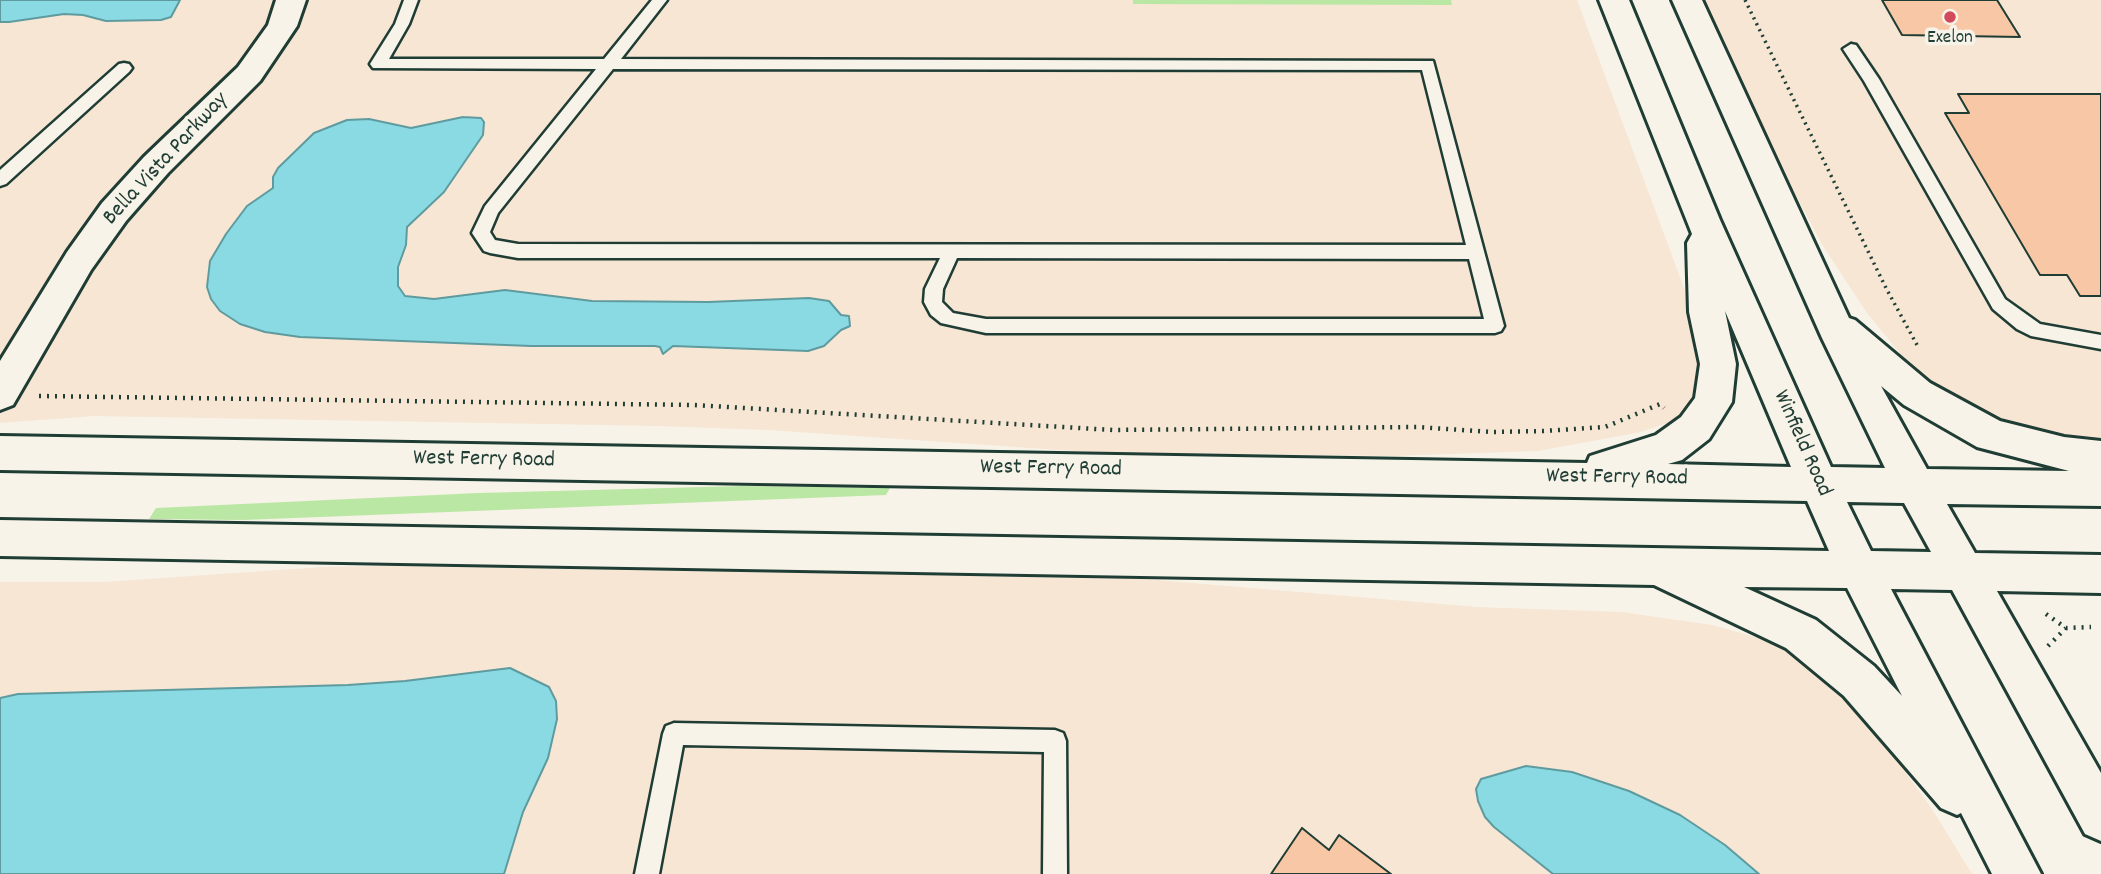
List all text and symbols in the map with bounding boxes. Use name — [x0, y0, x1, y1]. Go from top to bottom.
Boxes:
marker: Exelon — [1942, 9, 1958, 25]
place label: Exelon — [1927, 28, 1973, 50]
street label: Bella Vista Parkway — [98, 88, 236, 232]
street label: Winfield Road — [1765, 387, 1837, 501]
street label: West Ferry Road — [413, 446, 555, 476]
street label: West Ferry Road — [980, 455, 1122, 485]
street label: West Ferry Road — [1546, 464, 1688, 494]

